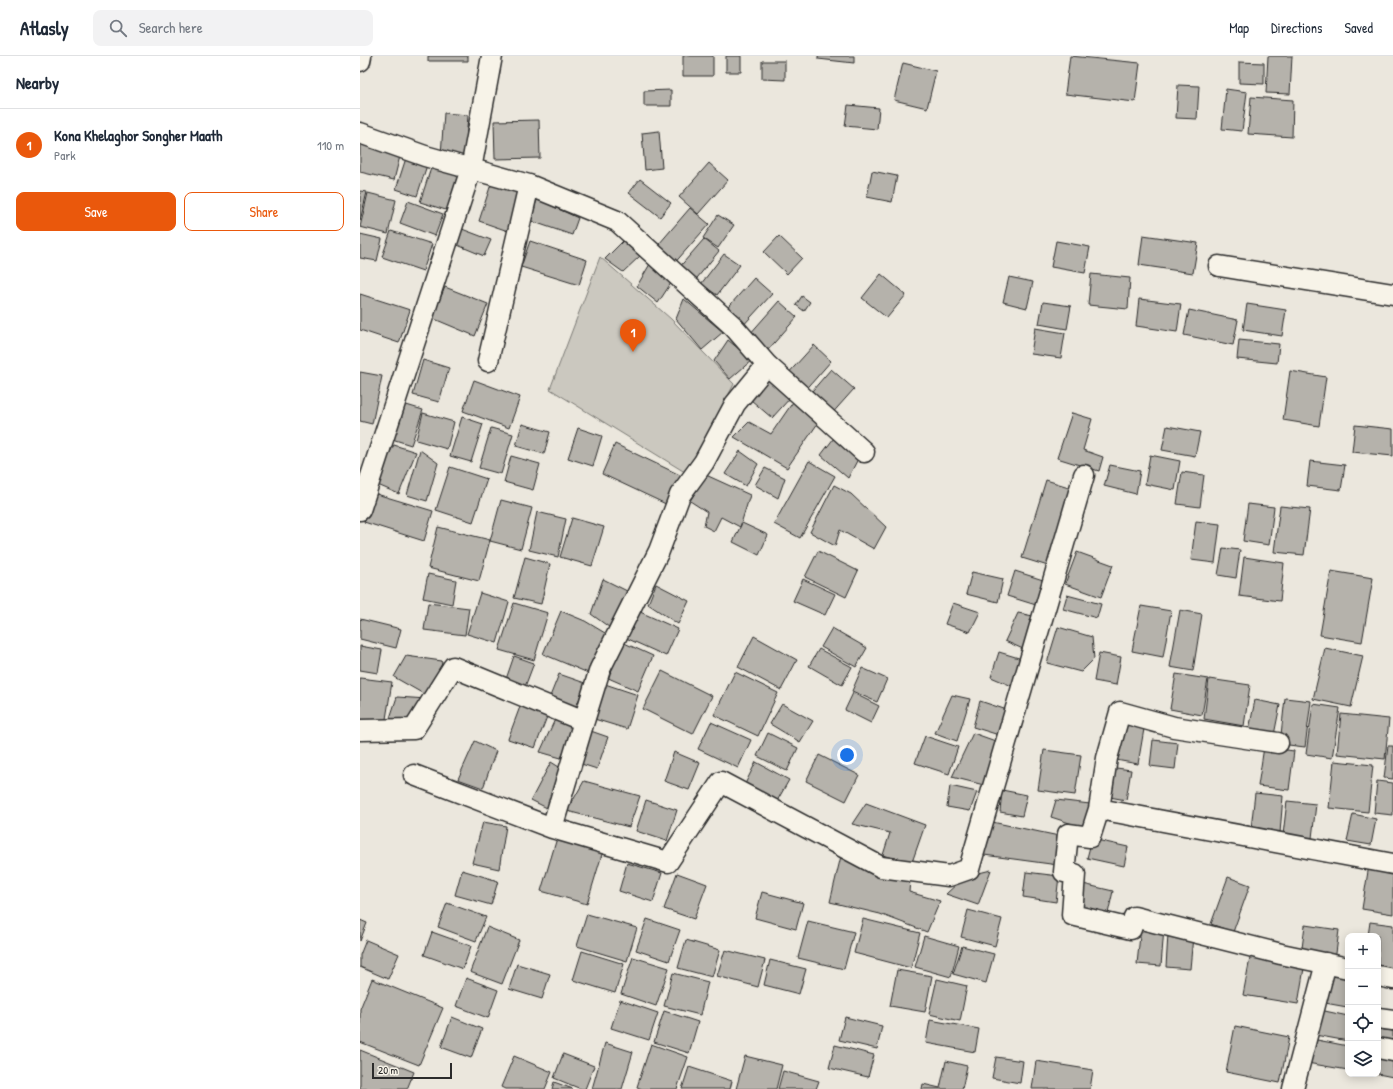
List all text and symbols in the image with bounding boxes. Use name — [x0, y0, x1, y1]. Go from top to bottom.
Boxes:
search box — [93, 10, 373, 46]
text: Atlasly — [20, 15, 69, 41]
icon: search — [107, 17, 129, 39]
text: Search here — [139, 17, 203, 38]
text: Map — [1229, 18, 1249, 37]
text: Directions — [1271, 18, 1322, 37]
text: Saved — [1344, 18, 1373, 37]
text: Nearby — [16, 71, 59, 94]
text: Kona Khelaghor Songher Maath — [54, 125, 222, 146]
text: 1 — [27, 136, 31, 154]
text: 110 m — [317, 136, 344, 154]
text: Park — [54, 146, 76, 164]
button: Save — [16, 192, 176, 231]
button: Share — [184, 192, 344, 231]
pin: 1 — [620, 319, 646, 352]
your location — [837, 745, 857, 765]
map controls — [1345, 933, 1381, 1077]
button: + — [1345, 933, 1381, 969]
button: − — [1345, 969, 1381, 1005]
button: locate — [1345, 1005, 1381, 1041]
button: layers — [1345, 1041, 1381, 1077]
scale bar — [372, 1061, 452, 1080]
text: 20 m — [378, 1063, 398, 1077]

